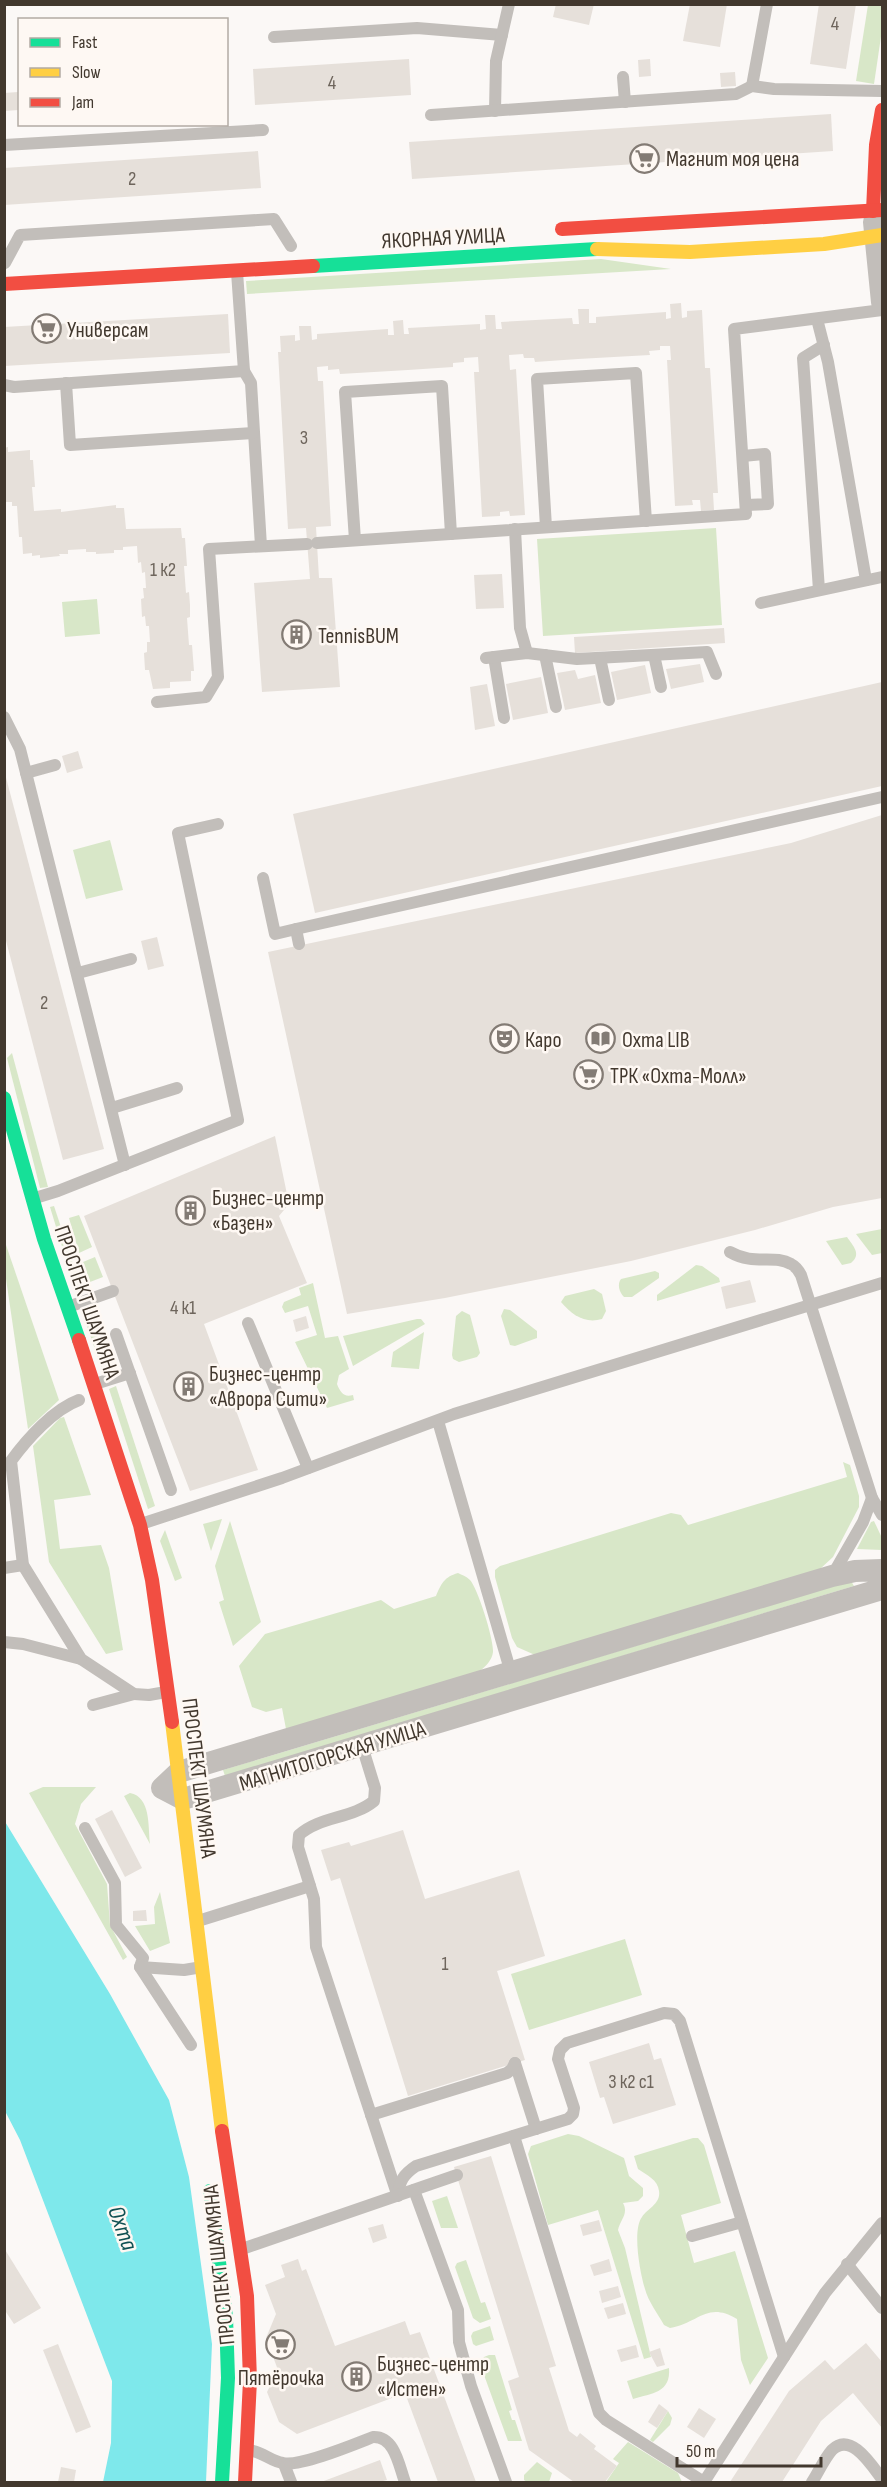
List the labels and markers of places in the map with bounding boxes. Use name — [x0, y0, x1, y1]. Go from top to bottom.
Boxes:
supermarket icon: Магнит моя цена — [629, 142, 661, 174]
place label: Магнит моя цена — [666, 146, 799, 173]
supermarket icon: Универсам — [30, 313, 62, 345]
place label: Универсам — [67, 317, 149, 344]
building icon: TennisBUM — [281, 619, 313, 651]
place label: TennisBUM — [318, 623, 399, 650]
theatre icon: Каро — [488, 1023, 520, 1055]
library icon: Охта LIB — [585, 1023, 617, 1055]
place label: Каро — [525, 1027, 562, 1054]
place label: Охта LIB — [622, 1027, 690, 1054]
supermarket icon: ТРК «Охта-Молл» — [573, 1059, 605, 1091]
place label: ТРК «Охта-Молл» — [610, 1063, 747, 1090]
place label: Бизнес-центр «Базен» — [212, 1185, 324, 1237]
building icon: Бизнес-центр «Базен» — [175, 1194, 207, 1226]
place label: Бизнес-центр «Аврора Сити» — [209, 1361, 327, 1413]
building icon: Бизнес-центр «Аврора Сити» — [172, 1370, 204, 1402]
supermarket icon: Пятёрочка — [265, 2329, 297, 2361]
place label: Бизнес-центр «Истен» — [377, 2351, 489, 2403]
building icon: Бизнес-центр «Истен» — [340, 2360, 372, 2392]
place label: Пятёрочка — [238, 2365, 324, 2392]

